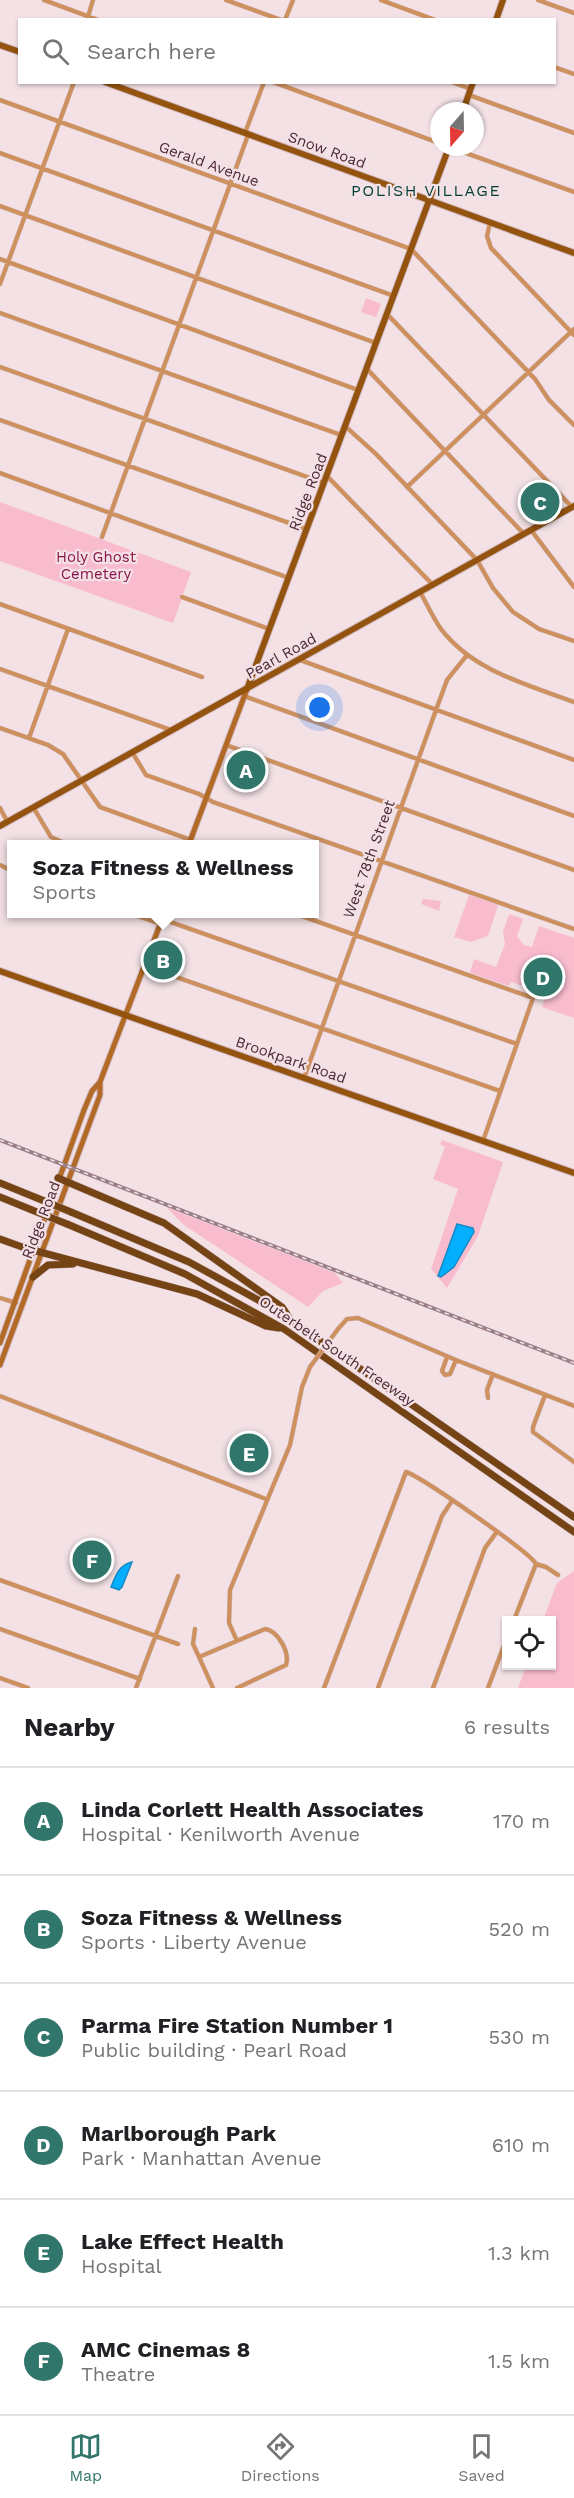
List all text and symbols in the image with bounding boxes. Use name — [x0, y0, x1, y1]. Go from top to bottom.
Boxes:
search box — [18, 18, 556, 84]
icon: search — [39, 35, 72, 68]
text: Search here — [87, 39, 216, 64]
north arrow — [430, 102, 484, 156]
street label: Snow Road — [286, 128, 368, 172]
street label: Gerald Avenue — [156, 138, 262, 190]
district label: POLISH VILLAGE — [351, 181, 501, 200]
street label: Ridge Road — [285, 451, 331, 533]
pin: C — [520, 480, 560, 524]
park label: Holy Ghost Cemetery — [56, 548, 137, 583]
street label: Pearl Road — [242, 629, 320, 683]
your location — [305, 693, 334, 722]
pin: A — [226, 748, 266, 792]
street label: West 78th Street — [339, 797, 399, 921]
popup — [7, 840, 319, 918]
text: Soza Fitness & Wellness — [33, 855, 293, 880]
text: Sports — [33, 880, 96, 904]
pin: B — [144, 938, 182, 982]
pin: D — [524, 954, 562, 1000]
street label: Brookpark Road — [233, 1033, 349, 1087]
street label: Ridge Road — [18, 1179, 64, 1261]
street label: Outerbelt South Freeway — [256, 1292, 418, 1410]
pin: E — [230, 1430, 268, 1476]
pin: F — [72, 1538, 112, 1582]
map controls — [502, 1616, 556, 1670]
button: locate — [502, 1616, 556, 1670]
text: Nearby — [24, 1712, 115, 1742]
text: 6 results — [464, 1715, 550, 1739]
text: Linda Corlett Health Associates — [81, 1797, 424, 1822]
text: A — [37, 1809, 50, 1833]
text: 170 m — [493, 1809, 550, 1833]
text: Hospital · Kenilworth Avenue — [81, 1822, 360, 1846]
text: Soza Fitness & Wellness — [81, 1905, 342, 1930]
text: B — [37, 1917, 50, 1941]
text: 520 m — [488, 1917, 550, 1941]
text: Sports · Liberty Avenue — [81, 1930, 307, 1954]
text: Parma Fire Station Number 1 — [81, 2013, 393, 2038]
text: C — [37, 2025, 50, 2049]
text: 530 m — [488, 2025, 550, 2049]
text: Public building · Pearl Road — [81, 2038, 347, 2062]
text: Marlborough Park — [81, 2121, 276, 2146]
text: D — [36, 2133, 51, 2157]
text: 610 m — [492, 2133, 550, 2157]
text: Park · Manhattan Avenue — [81, 2146, 322, 2170]
text: Lake Effect Health — [81, 2229, 284, 2254]
text: E — [37, 2241, 50, 2265]
text: 1.3 km — [488, 2241, 550, 2265]
text: Hospital — [81, 2254, 162, 2278]
text: AMC Cinemas 8 — [81, 2337, 250, 2362]
text: F — [37, 2349, 50, 2373]
text: 1.5 km — [488, 2349, 550, 2373]
text: Theatre — [81, 2362, 155, 2386]
tab: Map — [69, 2430, 102, 2485]
tab: Directions — [241, 2430, 320, 2485]
tab: Saved — [458, 2430, 505, 2485]

